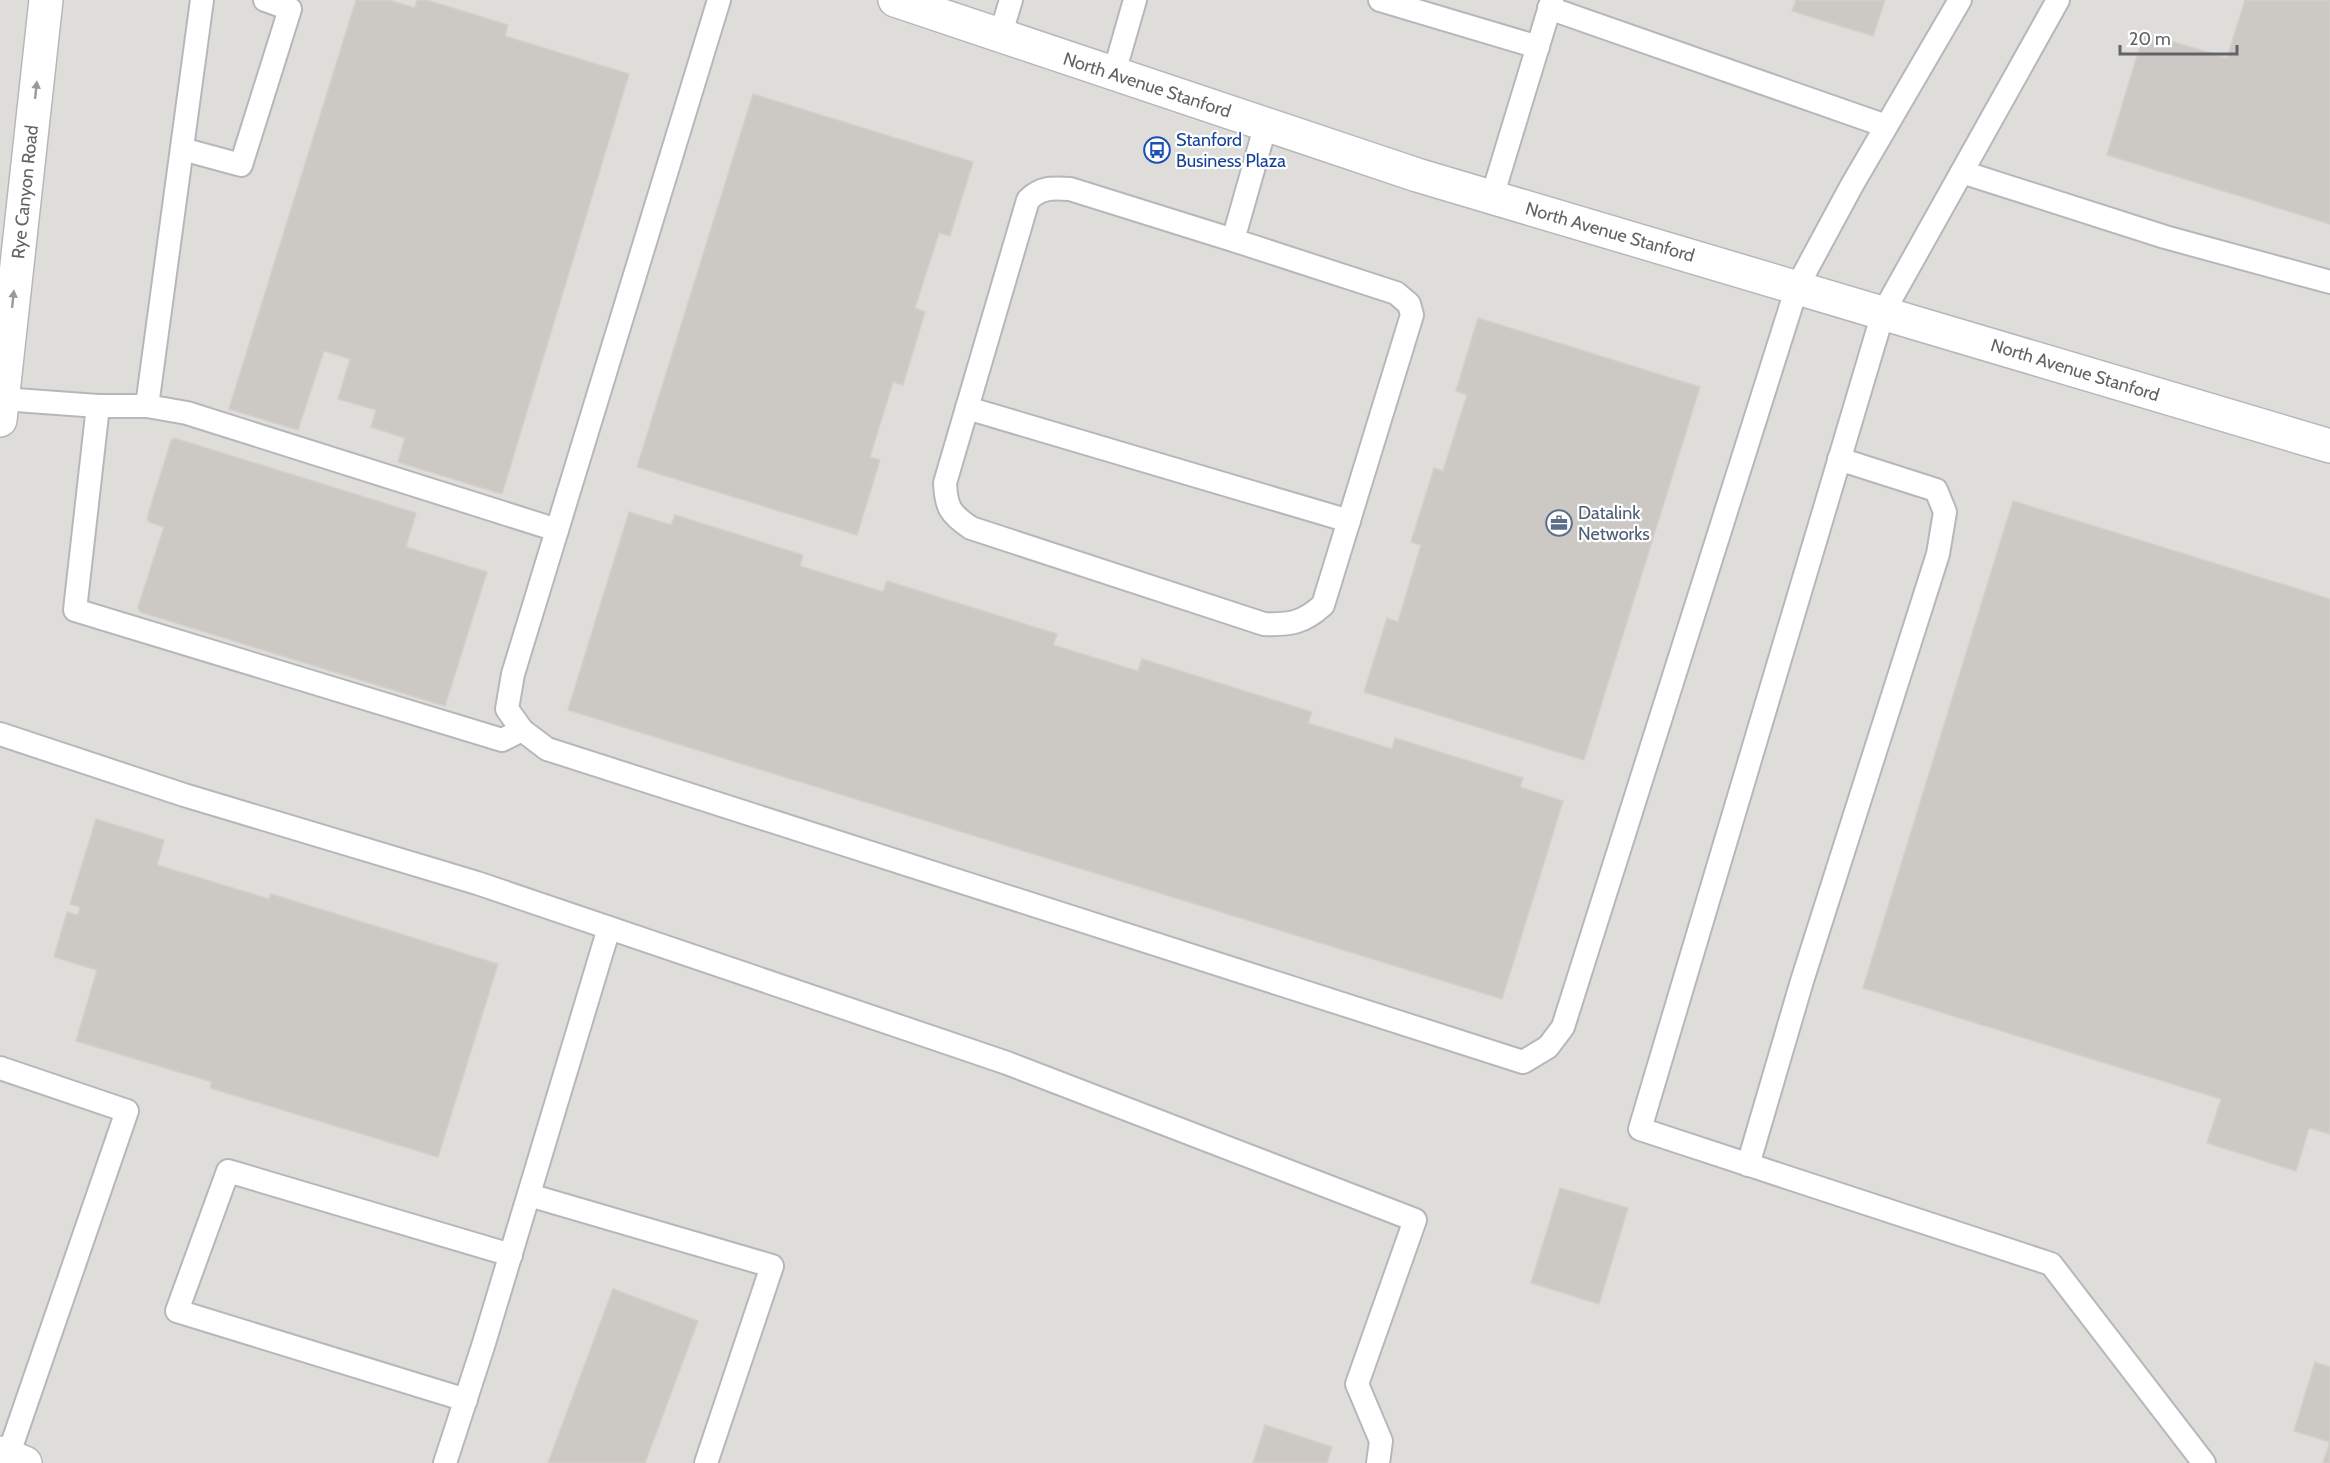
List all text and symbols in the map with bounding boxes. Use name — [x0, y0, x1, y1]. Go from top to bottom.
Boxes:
scale bar — [2120, 18, 2237, 56]
text: 20 m — [2129, 28, 2171, 50]
street label: North Avenue Stanford — [1060, 47, 1234, 123]
one-way arrow — [32, 81, 41, 100]
street label: Rye Canyon Road — [7, 124, 43, 260]
place label: Stanford Business Plaza — [1176, 129, 1286, 172]
bus stop icon: Stanford Business Plaza — [1142, 135, 1172, 165]
street label: North Avenue Stanford — [1523, 197, 1697, 267]
one-way arrow — [9, 290, 18, 309]
street label: North Avenue Stanford — [1988, 334, 2162, 406]
place label: Datalink Networks — [1578, 502, 1650, 545]
office icon: Datalink Networks — [1544, 508, 1574, 538]

